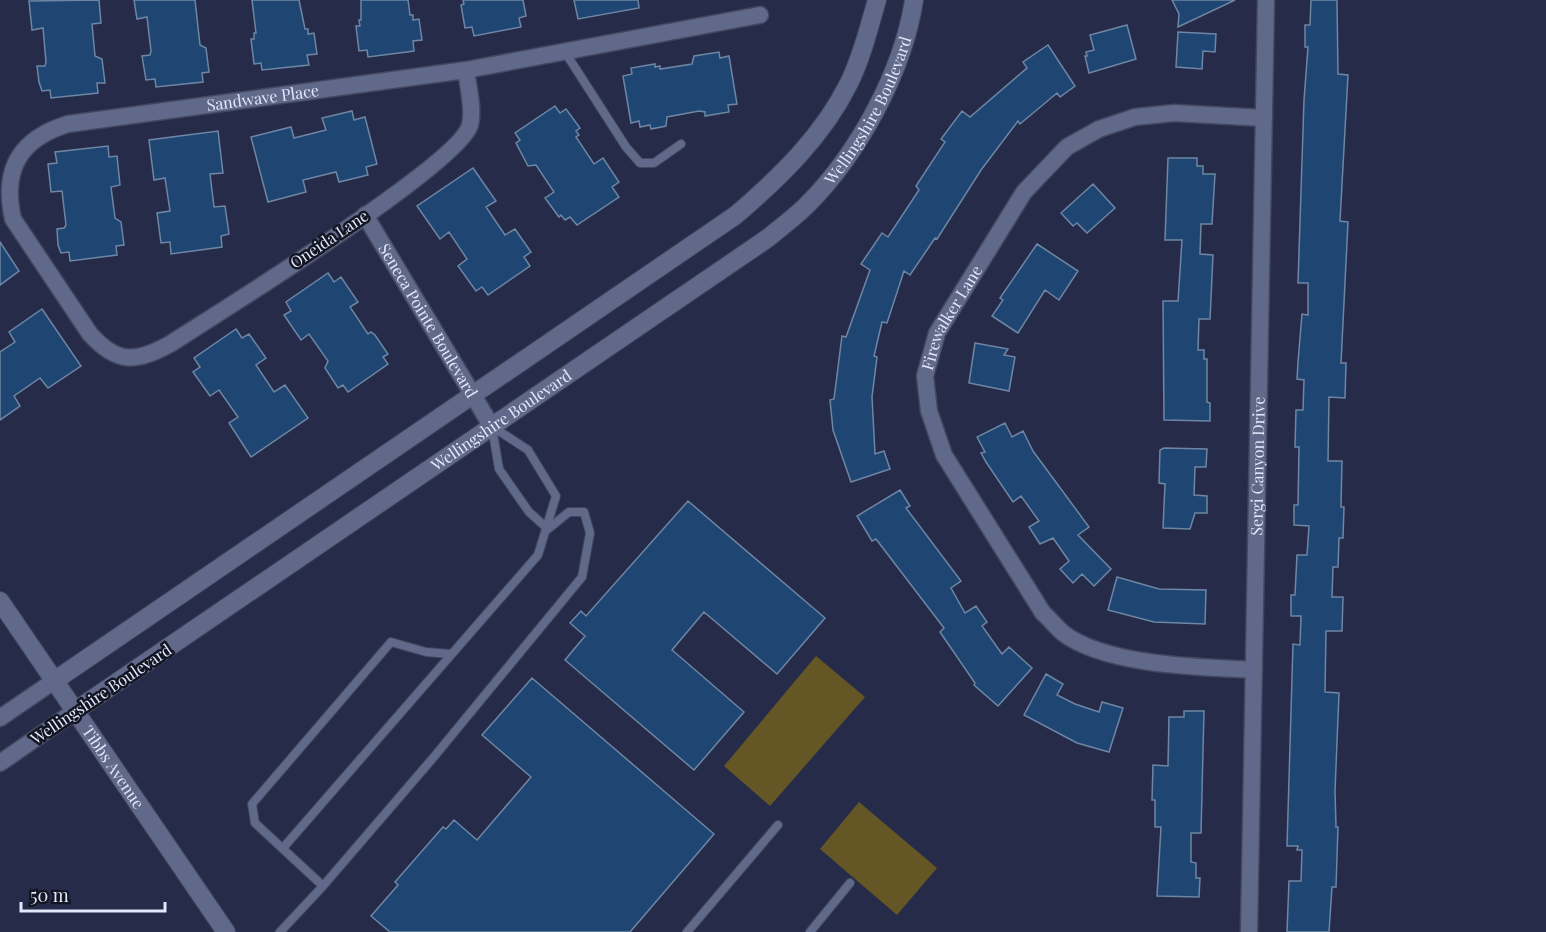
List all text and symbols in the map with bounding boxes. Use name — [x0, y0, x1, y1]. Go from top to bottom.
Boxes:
street label: Wellingshire Boulevard — [819, 34, 915, 189]
street label: Sandwave Place — [205, 79, 320, 115]
street label: Oneida Lane — [285, 205, 372, 273]
street label: Seneca Pointe Boulevard — [374, 239, 483, 401]
street label: Firewalker Lane — [916, 261, 986, 372]
street label: Wellingshire Boulevard — [426, 364, 575, 476]
street label: Sergi Canyon Drive — [1245, 396, 1269, 536]
street label: Wellingshire Boulevard — [25, 639, 175, 749]
street label: Tibbs Avenue — [78, 721, 150, 812]
scale bar — [21, 875, 165, 913]
text: 50 m — [30, 883, 69, 907]

